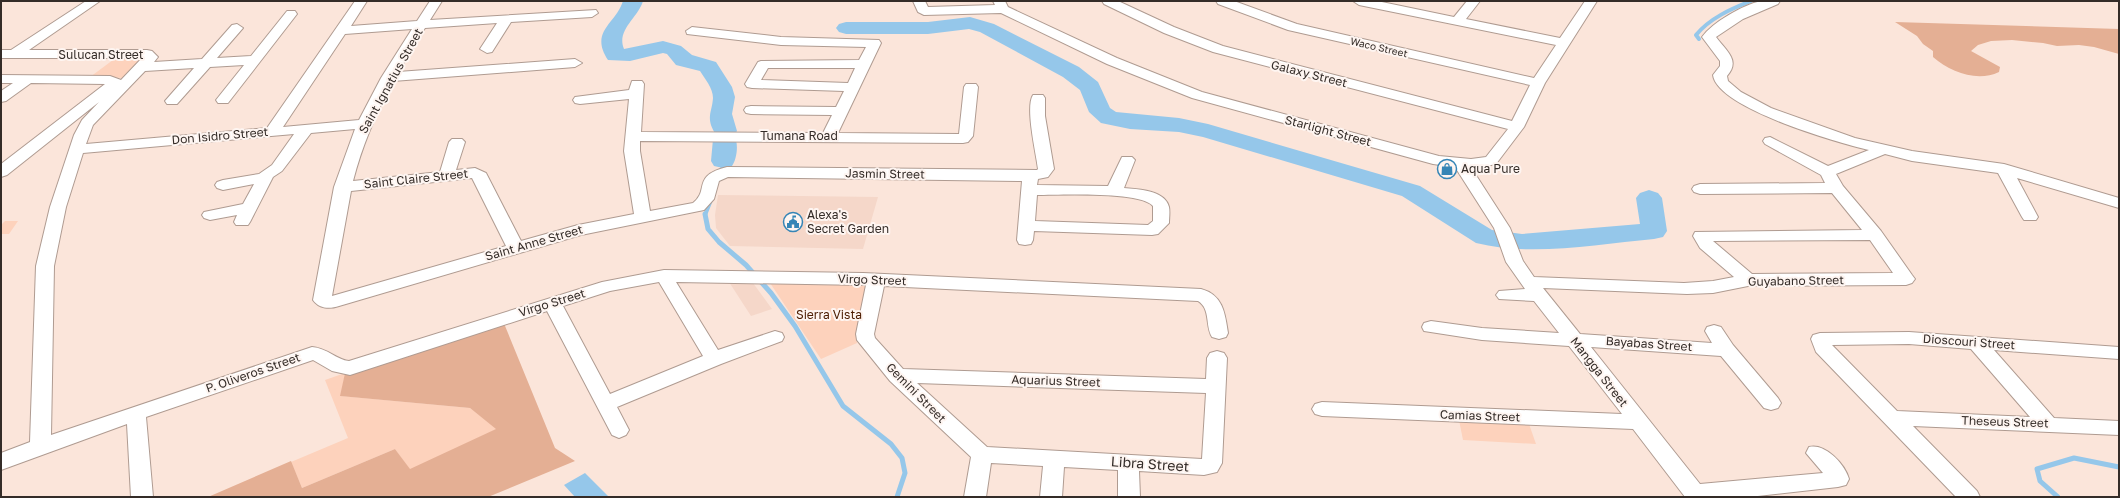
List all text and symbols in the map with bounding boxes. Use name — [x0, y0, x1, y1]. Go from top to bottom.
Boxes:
street label: Saint Ignatius Street — [355, 25, 426, 136]
street label: Waco Street — [1349, 35, 1409, 59]
street label: Sulucan Street — [58, 47, 144, 62]
street label: Galaxy Street — [1270, 57, 1349, 90]
street label: Starlight Street — [1283, 112, 1373, 149]
street label: Don Isidro Street — [171, 124, 269, 147]
street label: Tumana Road — [760, 128, 838, 143]
shop icon: Aqua Pure — [1436, 158, 1458, 180]
place label: Aqua Pure — [1461, 161, 1520, 176]
street label: Jasmin Street — [845, 165, 925, 182]
street label: Saint Claire Street — [363, 166, 469, 191]
place label: Alexa's Secret Garden — [807, 207, 889, 236]
public building icon: Alexa's Secret Garden — [782, 211, 804, 233]
street label: Saint Anne Street — [483, 221, 585, 264]
street label: Virgo Street — [837, 271, 907, 288]
street label: Guyabano Street — [1748, 272, 1844, 289]
street label: Virgo Street — [517, 285, 587, 320]
park label: Sierra Vista — [796, 307, 862, 322]
street label: Dioscouri Street — [1922, 331, 2016, 352]
street label: Bayabas Street — [1605, 333, 1693, 354]
street label: Mangga Street — [1567, 334, 1631, 410]
street label: P. Oliveros Street — [204, 349, 302, 396]
street label: Gemini Street — [883, 360, 950, 426]
street label: Aquarius Street — [1011, 371, 1101, 390]
street label: Camias Street — [1440, 407, 1521, 424]
street label: Theseus Street — [1961, 412, 2049, 431]
street label: Libra Street — [1110, 452, 1190, 475]

